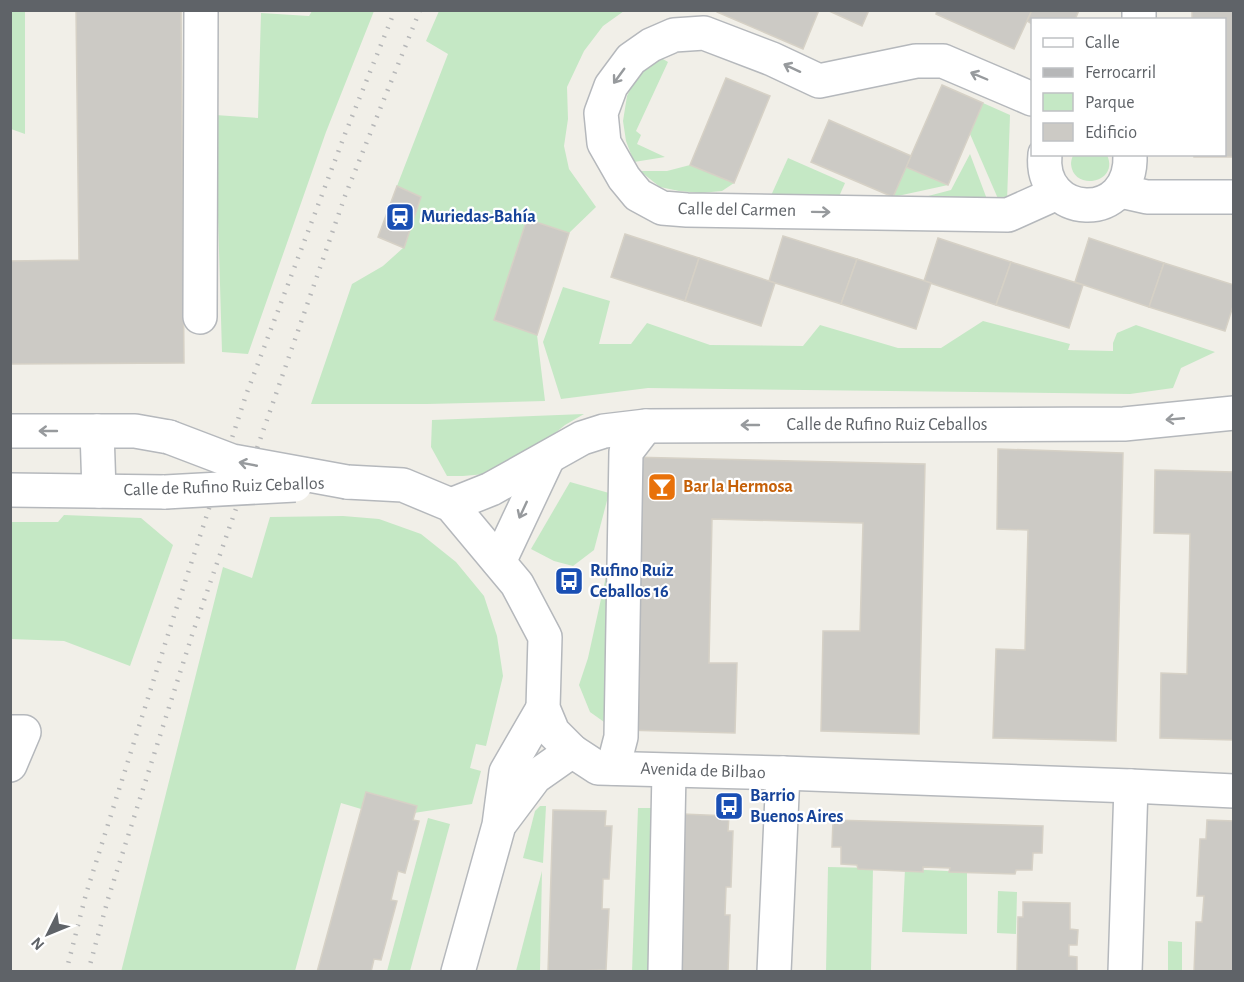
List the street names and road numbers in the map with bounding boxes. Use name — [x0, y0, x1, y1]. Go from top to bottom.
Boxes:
street label: Calle del Carmen — [678, 200, 796, 220]
street label: Calle de Rufino Ruiz Ceballos — [787, 416, 987, 434]
street label: Calle de Rufino Ruiz Ceballos — [123, 474, 325, 500]
street label: Avenida de Bilbao — [640, 760, 766, 782]

